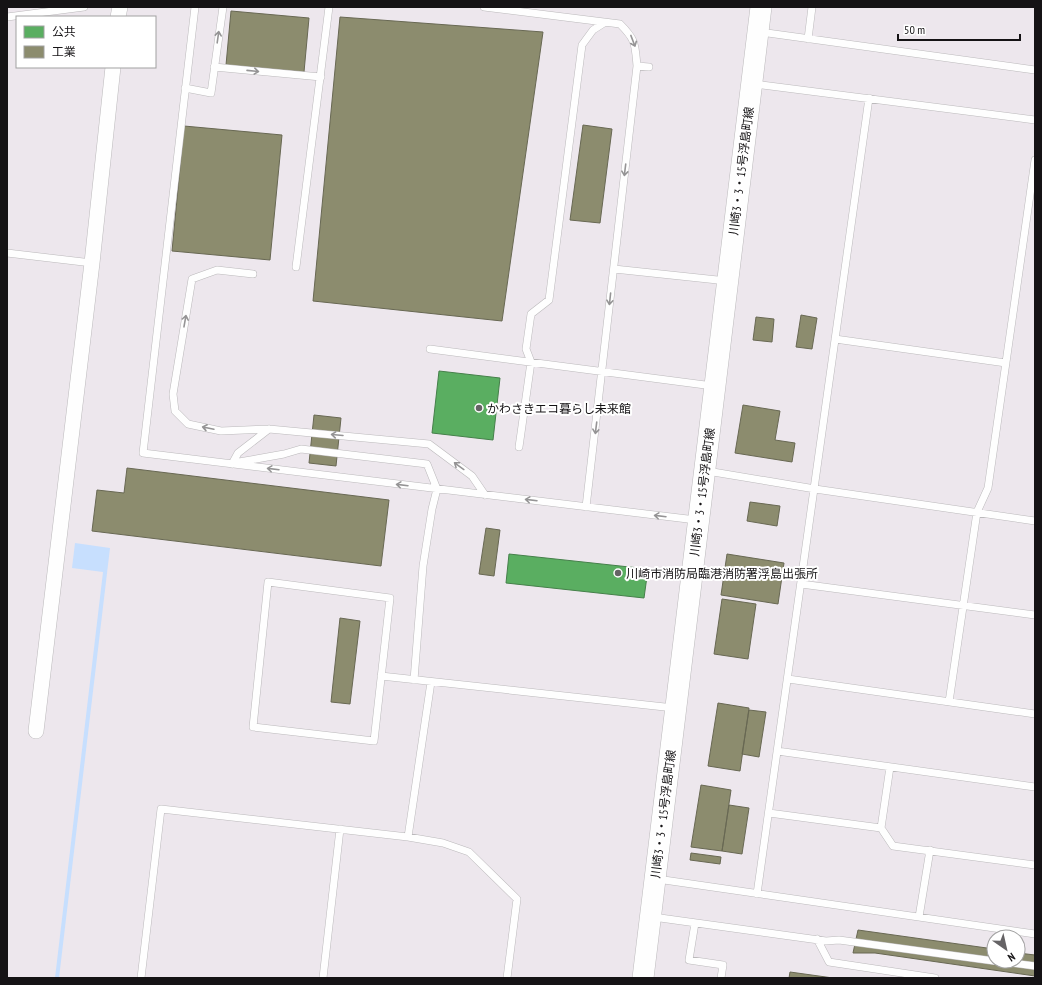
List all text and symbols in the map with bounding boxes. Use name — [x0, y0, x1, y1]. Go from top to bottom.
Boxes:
legend — [16, 16, 156, 68]
scale bar — [898, 16, 1020, 42]
text: 50 m — [904, 22, 925, 37]
text: 公共 — [52, 24, 76, 39]
one-way arrow — [215, 31, 222, 44]
one-way arrow — [630, 35, 638, 47]
text: 工業 — [52, 44, 76, 59]
one-way arrow — [246, 67, 259, 74]
street label: 川崎3・3・15号浮島町線 — [726, 106, 756, 236]
one-way arrow — [622, 163, 629, 176]
one-way arrow — [607, 292, 614, 305]
one-way arrow — [181, 315, 189, 328]
place label: かわさきエコ暮らし未来館 — [487, 401, 631, 416]
marker: かわさきエコ暮らし未来館 — [474, 403, 484, 413]
one-way arrow — [592, 421, 600, 434]
one-way arrow — [202, 424, 215, 432]
street label: 川崎3・3・15号浮島町線 — [687, 427, 717, 557]
one-way arrow — [331, 432, 344, 439]
one-way arrow — [454, 462, 465, 470]
one-way arrow — [267, 465, 280, 473]
one-way arrow — [396, 481, 409, 488]
one-way arrow — [525, 496, 538, 504]
one-way arrow — [654, 512, 667, 520]
place label: 川崎市消防局臨港消防署浮島出張所 — [626, 566, 818, 581]
marker: 川崎市消防局臨港消防署浮島出張所 — [613, 568, 623, 578]
street label: 川崎3・3・15号浮島町線 — [648, 749, 678, 879]
north arrow — [986, 929, 1026, 969]
text: N — [1005, 950, 1018, 965]

